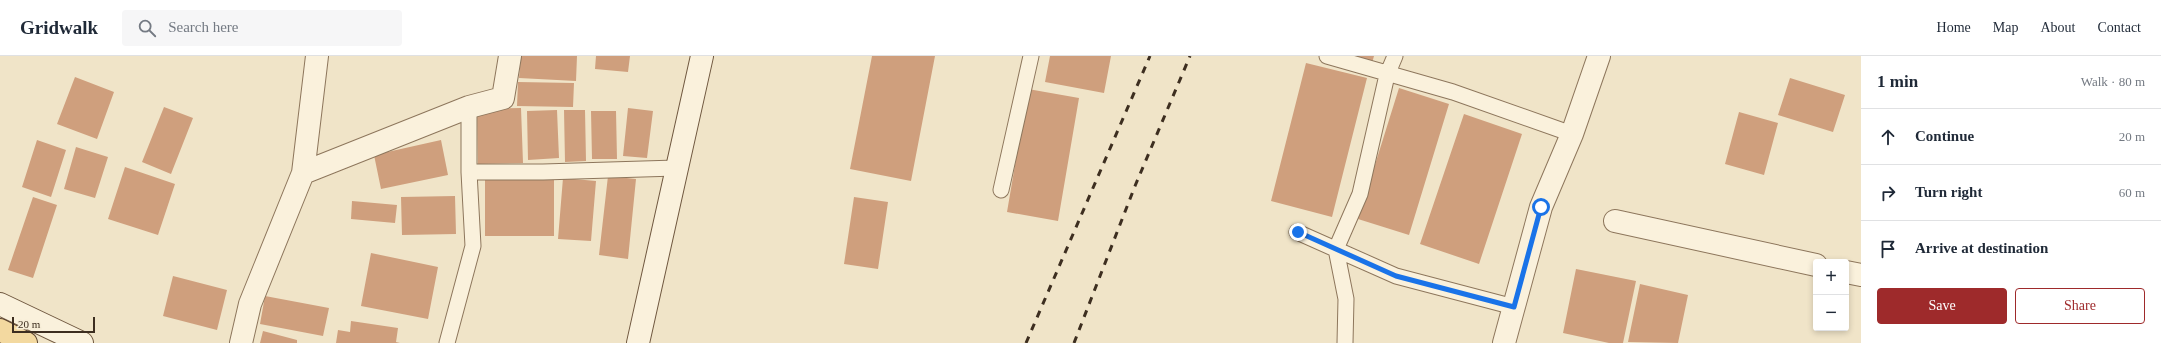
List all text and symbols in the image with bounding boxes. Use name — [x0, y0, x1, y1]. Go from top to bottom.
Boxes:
search box — [122, 10, 402, 46]
text: Gridwalk — [20, 17, 98, 38]
icon: search — [136, 17, 158, 39]
text: Search here — [168, 19, 239, 35]
text: Home — [1937, 20, 1971, 35]
text: Map — [1993, 20, 2018, 35]
text: About — [2040, 20, 2075, 35]
text: Contact — [2097, 20, 2141, 35]
text: 1 min — [1877, 72, 1918, 91]
text: Walk · 80 m — [2081, 74, 2145, 89]
icon: ahead — [1877, 126, 1899, 148]
text: Continue — [1915, 128, 1974, 144]
text: 20 m — [2119, 129, 2145, 144]
icon: right — [1877, 182, 1899, 204]
text: Turn right — [1915, 184, 1982, 200]
text: 60 m — [2119, 185, 2145, 200]
route start — [1532, 198, 1550, 216]
route end — [1289, 223, 1307, 241]
icon: arrive — [1877, 238, 1899, 260]
text: Arrive at destination — [1915, 240, 2048, 256]
map controls — [1813, 259, 1849, 331]
button: + — [1813, 259, 1849, 295]
button: Save — [1877, 288, 2007, 324]
button: Share — [2015, 288, 2145, 324]
button: − — [1813, 295, 1849, 331]
scale bar — [12, 315, 95, 334]
text: 20 m — [18, 318, 40, 330]

